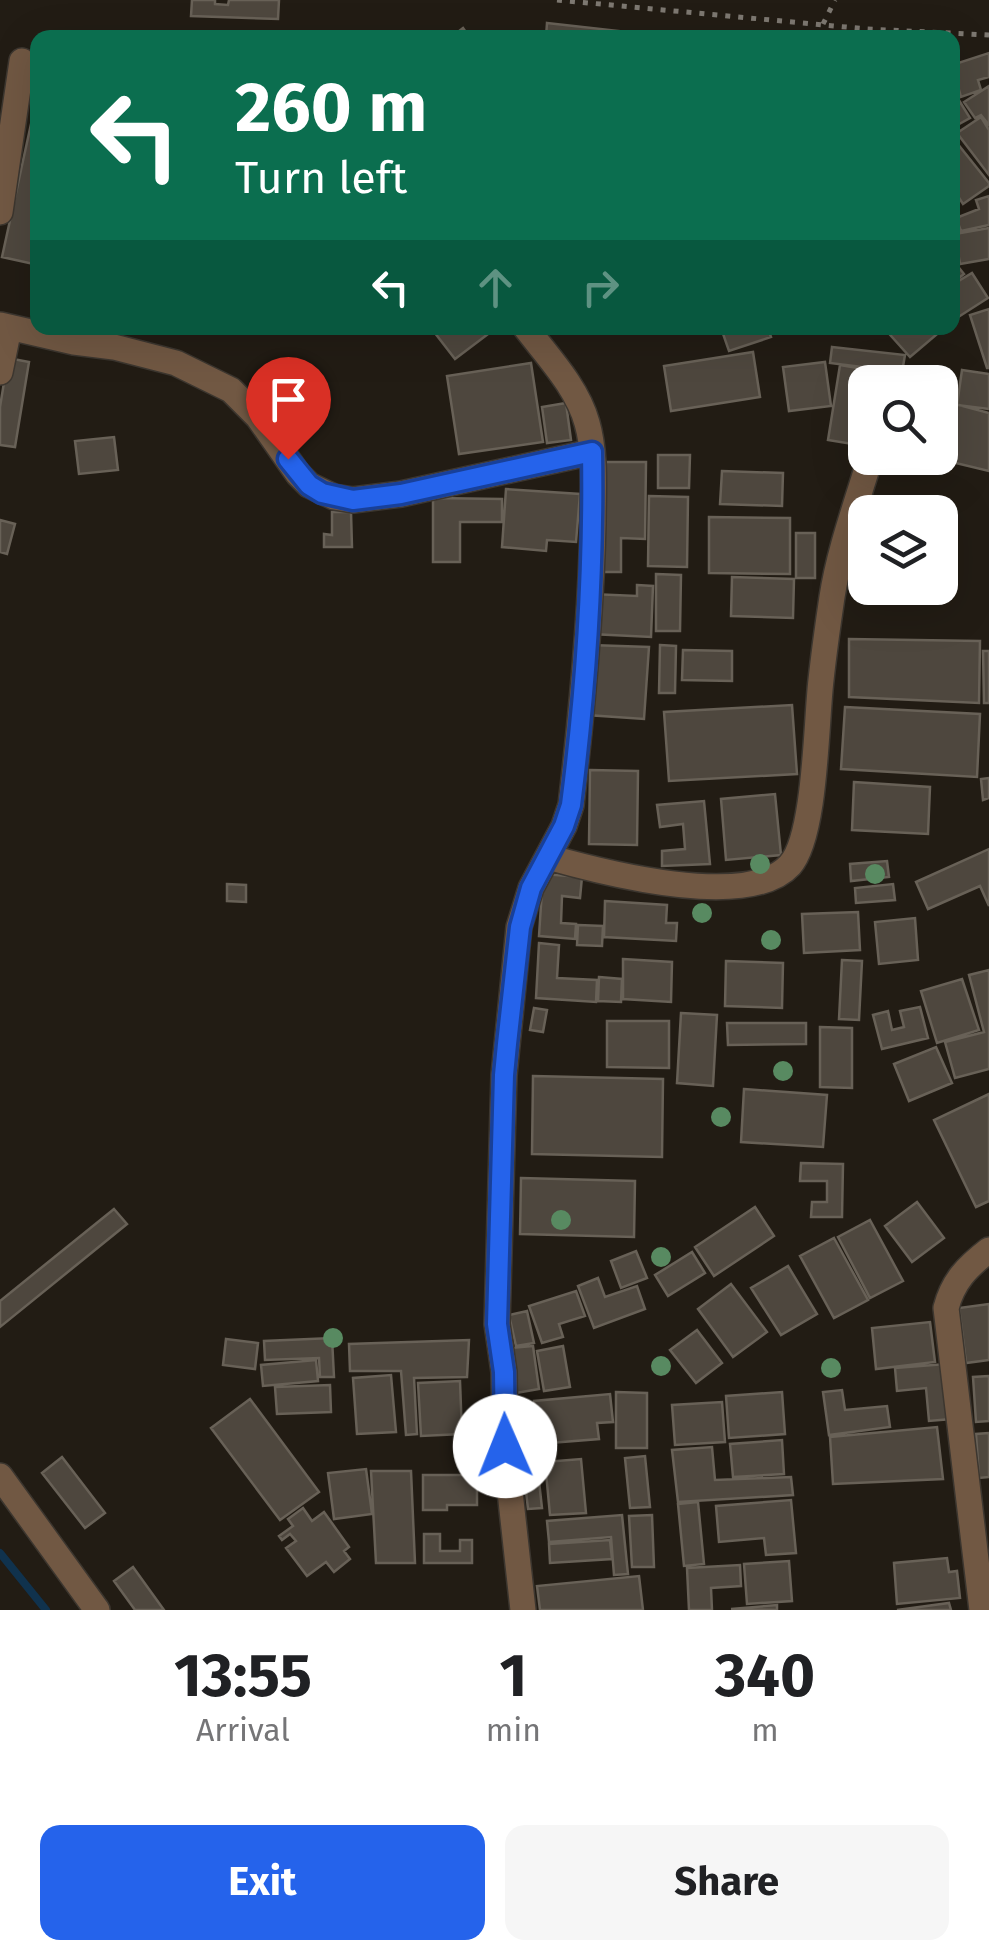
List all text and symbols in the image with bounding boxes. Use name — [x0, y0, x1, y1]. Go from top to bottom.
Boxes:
text: 260 m — [235, 66, 427, 150]
icon: left — [70, 70, 200, 200]
text: Turn left — [235, 151, 407, 205]
icon: left — [363, 260, 418, 315]
icon: ahead — [468, 260, 523, 315]
icon: right — [573, 260, 628, 315]
pin — [246, 357, 331, 460]
map controls — [848, 365, 958, 605]
button: search — [848, 365, 958, 475]
icon: arrive — [261, 372, 316, 427]
button: layers — [848, 495, 958, 605]
position arrow — [453, 1394, 557, 1498]
text: 13:55 — [174, 1640, 312, 1712]
text: 1 — [500, 1640, 527, 1712]
text: 340 — [715, 1640, 815, 1712]
text: Arrival — [196, 1711, 290, 1749]
text: min — [486, 1711, 541, 1749]
text: m — [751, 1711, 779, 1749]
button: Exit — [40, 1825, 485, 1940]
button: Share — [505, 1825, 949, 1940]

